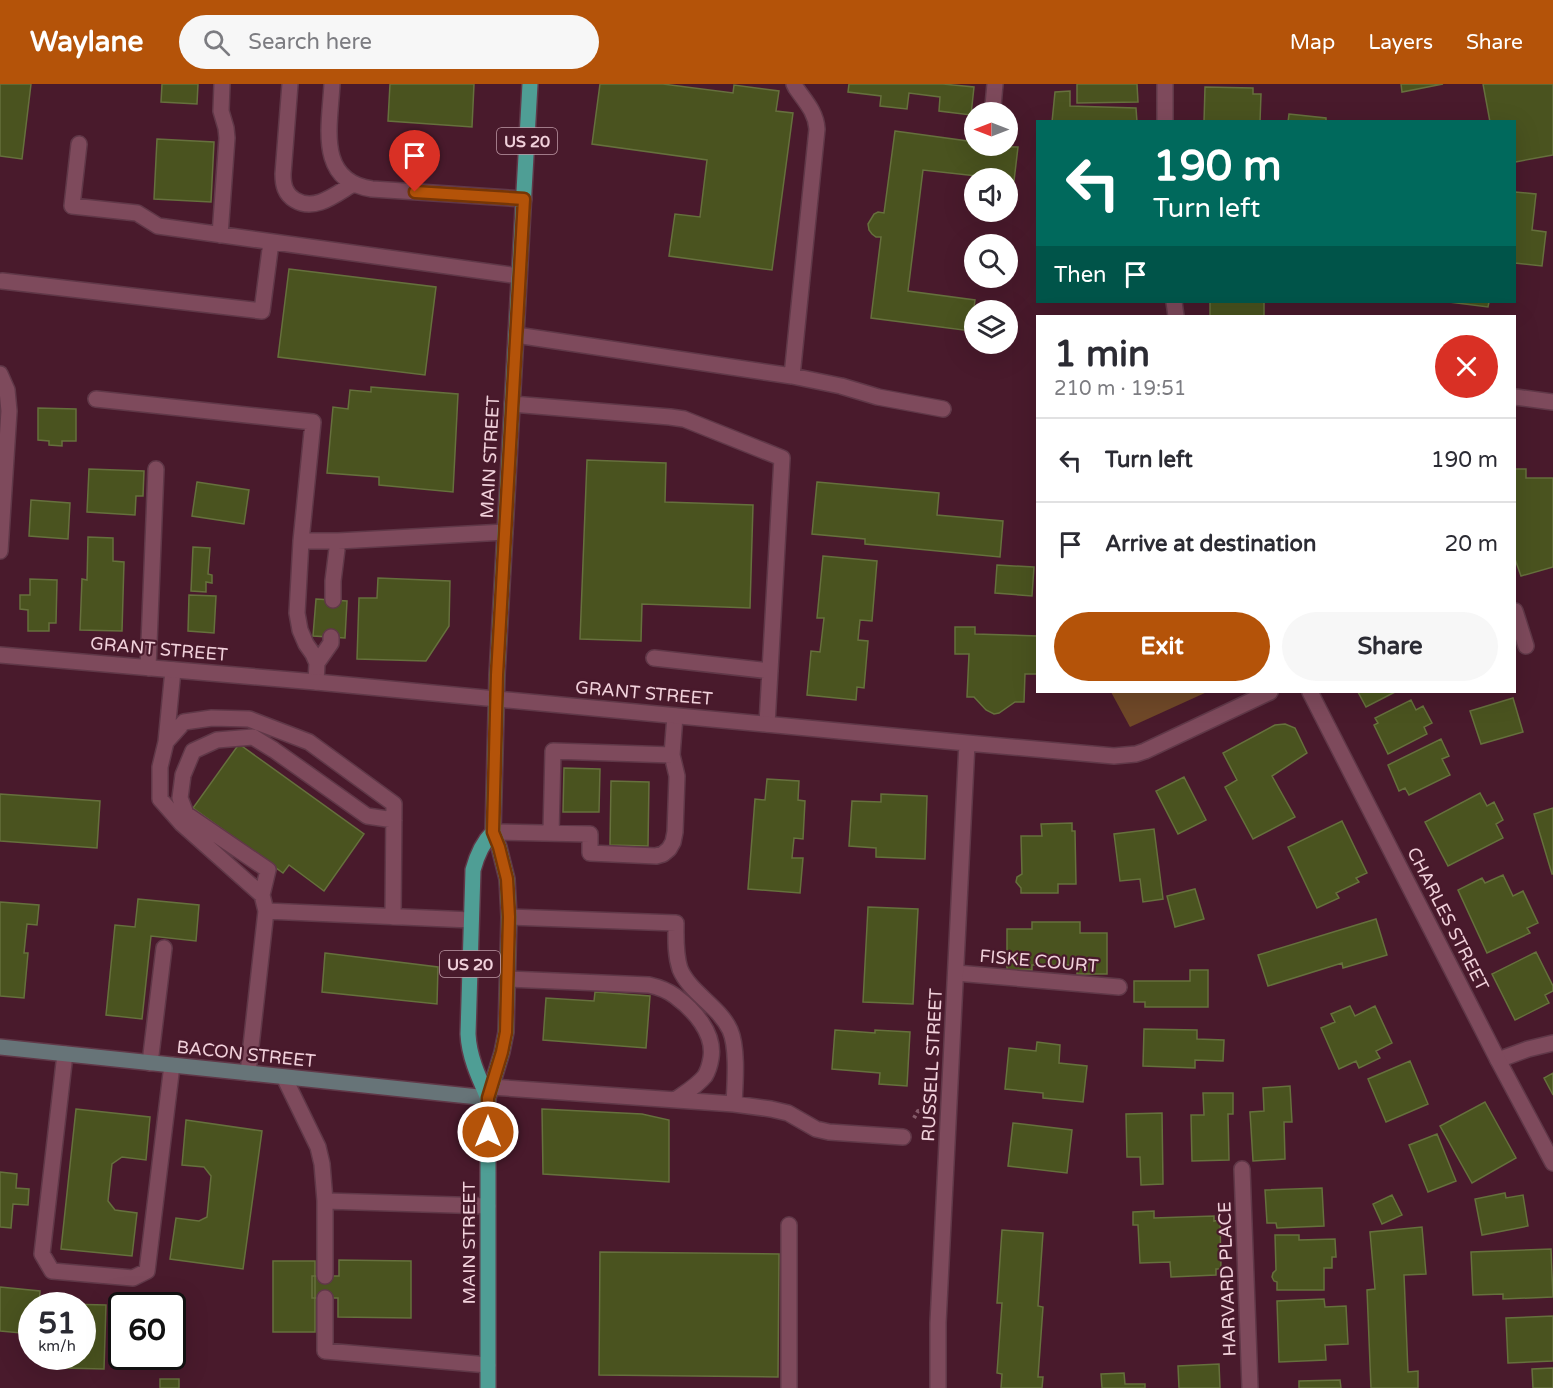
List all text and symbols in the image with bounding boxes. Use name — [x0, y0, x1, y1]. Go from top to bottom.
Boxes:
search box — [179, 15, 599, 69]
text: Waylane — [30, 25, 143, 59]
icon: search — [200, 26, 233, 59]
text: Search here — [248, 29, 372, 55]
text: Map — [1290, 30, 1335, 55]
text: Layers — [1368, 30, 1433, 55]
text: Share — [1466, 30, 1523, 55]
north arrow — [964, 102, 1018, 156]
map controls — [964, 102, 1018, 354]
road number: US 20 — [497, 128, 557, 154]
pin — [389, 130, 440, 192]
icon: arrive — [398, 139, 431, 172]
text: 190 m — [1153, 141, 1282, 192]
icon: left — [1054, 144, 1132, 222]
button: sound — [964, 168, 1018, 222]
text: Turn left — [1153, 192, 1260, 225]
button: search — [964, 234, 1018, 288]
icon: arrive — [1119, 258, 1152, 291]
text: Then — [1054, 262, 1107, 288]
button: layers — [964, 300, 1018, 354]
text: 1 min — [1054, 333, 1150, 376]
button: close — [1435, 335, 1498, 398]
text: 210 m · 19:51 — [1054, 377, 1186, 401]
street label: MAIN STREET — [476, 395, 504, 519]
icon: left — [1054, 444, 1087, 477]
text: Turn left — [1105, 447, 1193, 473]
text: 190 m — [1431, 447, 1498, 473]
icon: arrive — [1054, 528, 1087, 561]
text: Arrive at destination — [1105, 531, 1316, 557]
text: 20 m — [1444, 531, 1498, 557]
button: Exit — [1054, 612, 1270, 681]
button: Share — [1282, 612, 1498, 681]
street label: GRANT STREET — [89, 632, 229, 666]
street label: GRANT STREET — [574, 676, 714, 710]
street label: CHARLES STREET — [1402, 844, 1494, 994]
street label: FISKE COURT — [978, 945, 1100, 977]
road number: US 20 — [440, 951, 500, 977]
street label: RUSSELL STREET — [917, 988, 947, 1142]
street label: BACON STREET — [175, 1036, 317, 1072]
position arrow — [456, 1100, 520, 1164]
street label: MAIN STREET — [458, 1181, 480, 1305]
street label: HARVARD PLACE — [1213, 1201, 1241, 1357]
speed limit sign: 60 — [108, 1292, 186, 1370]
text: 51 — [38, 1305, 76, 1342]
text: km/h — [38, 1337, 76, 1355]

